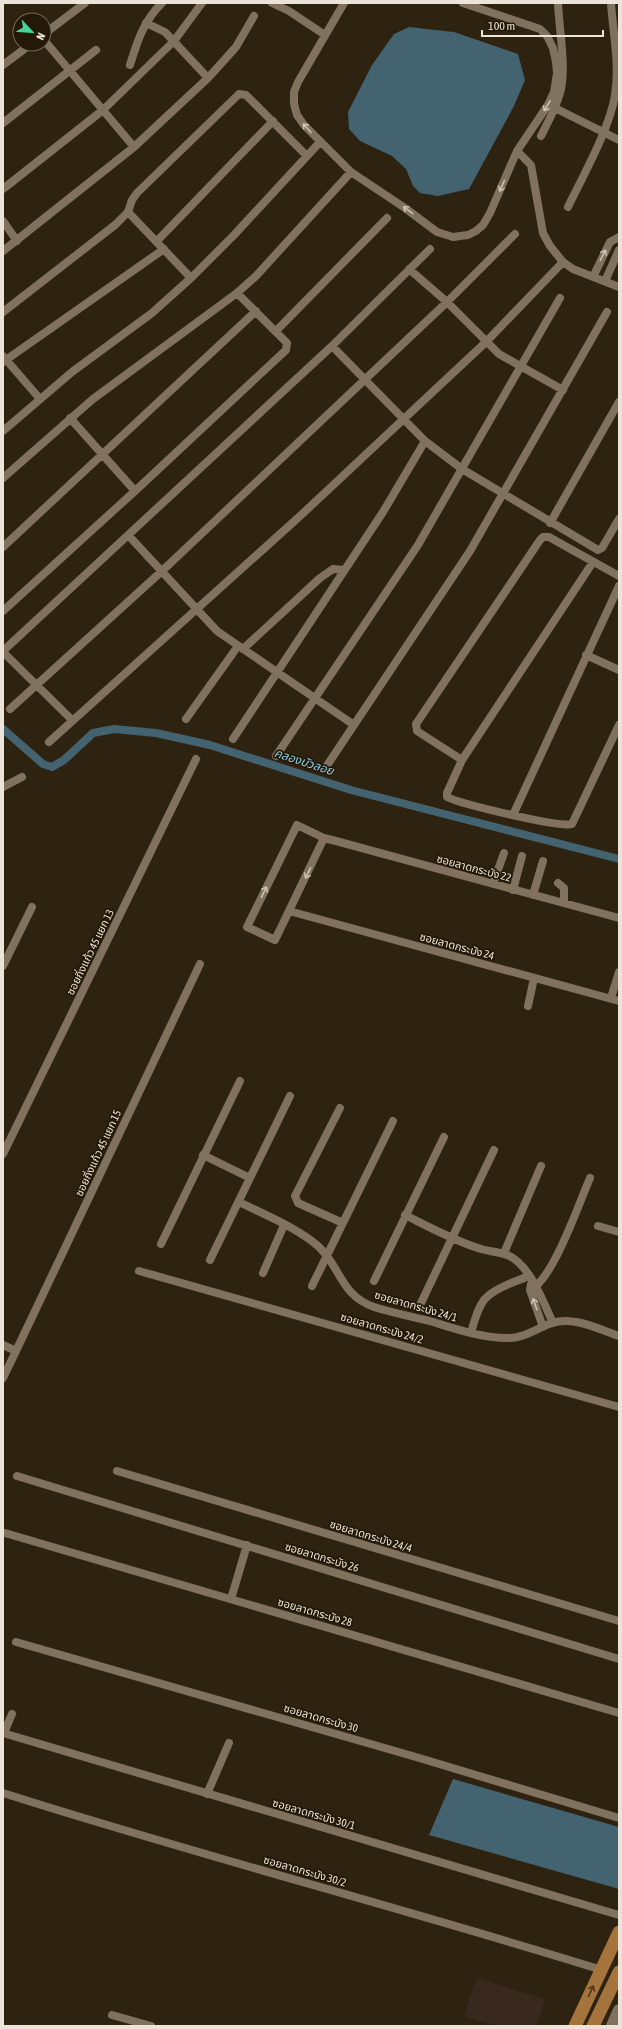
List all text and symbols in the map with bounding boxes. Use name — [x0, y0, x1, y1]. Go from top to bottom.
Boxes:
north arrow — [12, 12, 52, 52]
scale bar — [482, 12, 603, 38]
text: 100 m — [488, 19, 515, 33]
text: N — [34, 31, 48, 42]
one-way arrow — [542, 100, 550, 112]
one-way arrow — [303, 123, 312, 134]
one-way arrow — [497, 180, 505, 192]
one-way arrow — [402, 206, 413, 214]
one-way arrow — [600, 249, 607, 261]
water label: คลองบัวลอย — [273, 746, 336, 778]
street label: ซอยลาดกระบัง 22 — [435, 852, 513, 884]
one-way arrow — [304, 867, 311, 879]
one-way arrow — [261, 886, 268, 898]
street label: ซอยกิ่งแก้ว 45 แยก 13 — [63, 907, 116, 997]
street label: ซอยลาดกระบัง 24 — [418, 930, 496, 962]
street label: ซอยกิ่งแก้ว 45 แยก 15 — [71, 1107, 123, 1198]
street label: ซอยลาดกระบัง 24/1 — [373, 1288, 459, 1324]
one-way arrow — [530, 1298, 538, 1310]
street label: ซอยลาดกระบัง 24/2 — [339, 1310, 425, 1346]
street label: ซอยลาดกระบัง 24/4 — [328, 1518, 414, 1554]
street label: ซอยลาดกระบัง 26 — [284, 1540, 360, 1574]
street label: ซอยลาดกระบัง 28 — [277, 1596, 353, 1628]
street label: ซอยลาดกระบัง 30 — [283, 1702, 359, 1734]
street label: ซอยลาดกระบัง 30/1 — [271, 1796, 357, 1832]
street label: ซอยลาดกระบัง 30/2 — [262, 1853, 348, 1889]
one-way arrow — [588, 1985, 595, 1997]

